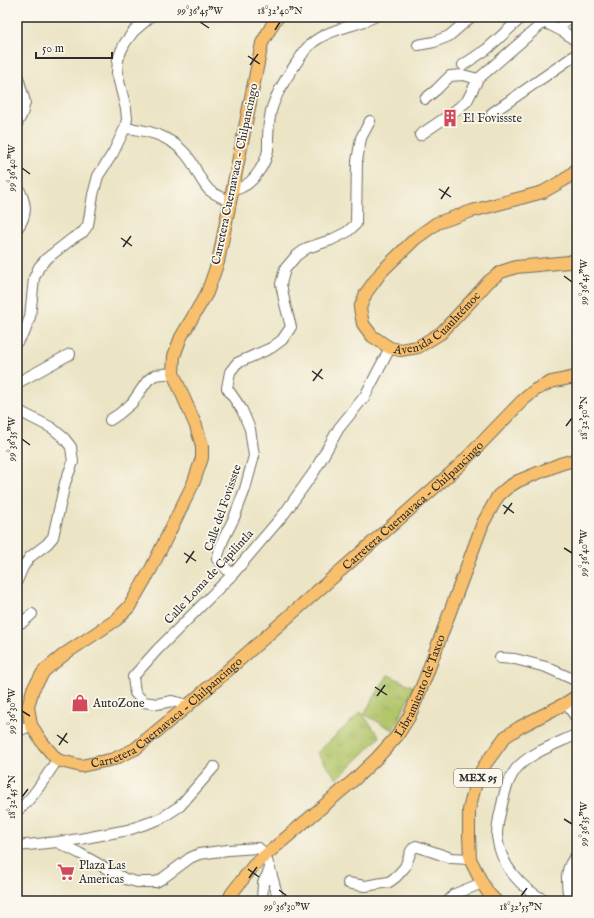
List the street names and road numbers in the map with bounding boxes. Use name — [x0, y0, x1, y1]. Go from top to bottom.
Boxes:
street label: Carretera Cuernavaca - Chilpancingo — [208, 81, 263, 266]
street label: Avenida Cuauhtémoc — [392, 288, 484, 358]
street label: Carretera Cuernavaca - Chilpancingo — [339, 437, 487, 573]
street label: Calle del Fovissste — [201, 462, 245, 553]
street label: Calle Loma de Capilintla — [161, 526, 258, 628]
street label: Libramiento de Taxco — [391, 632, 449, 740]
street label: Carretera Cuernavaca - Chilpancingo — [89, 653, 245, 771]
road number: MEX 95 — [454, 769, 502, 787]

